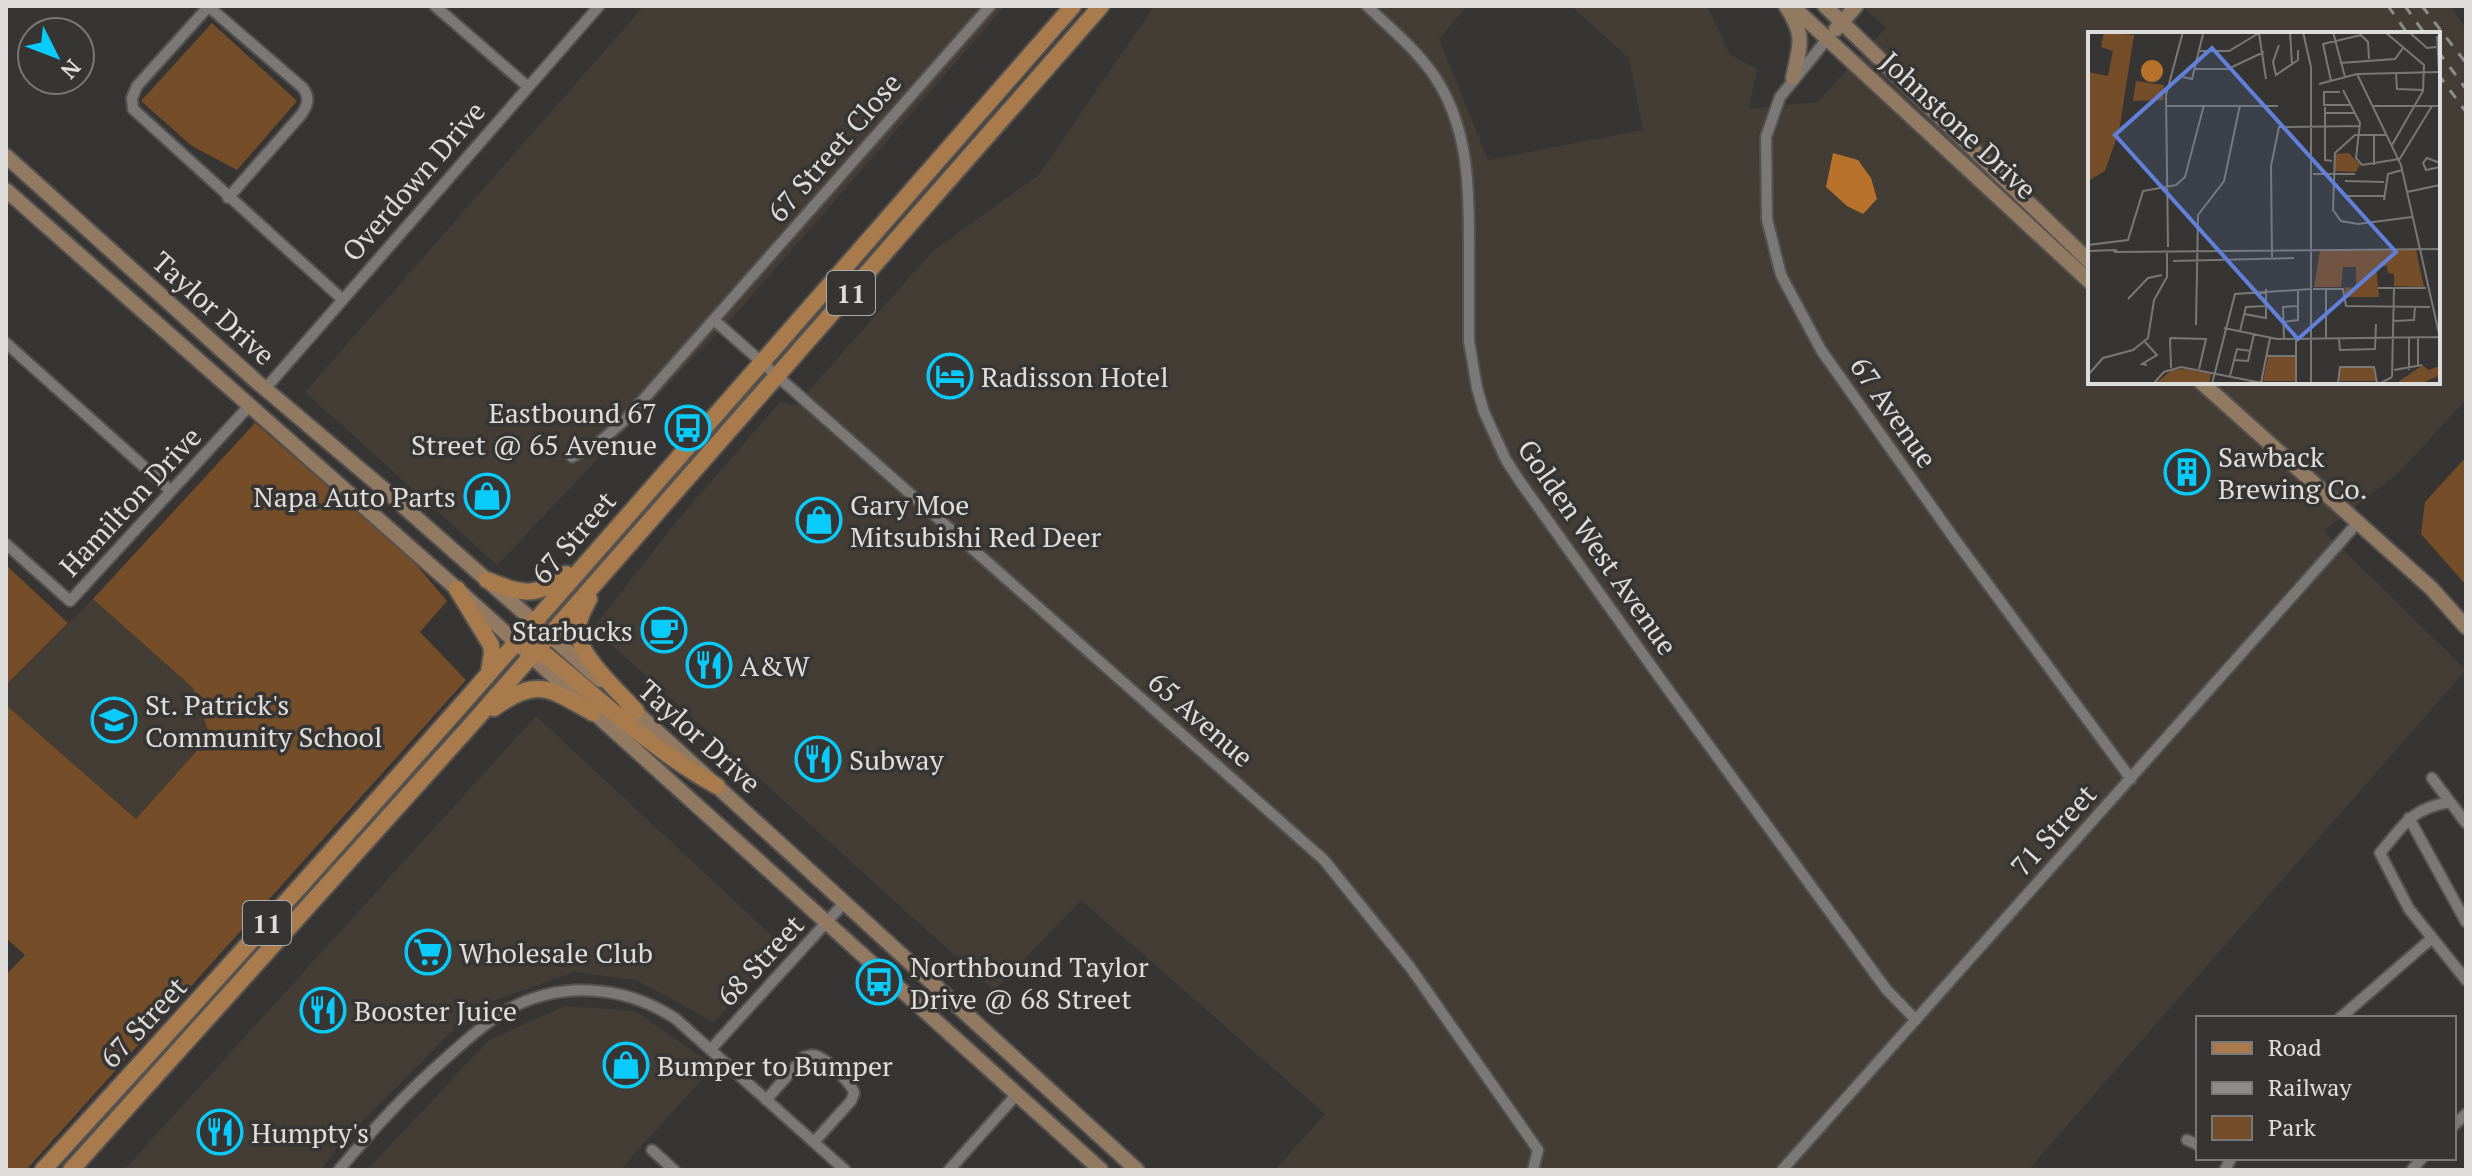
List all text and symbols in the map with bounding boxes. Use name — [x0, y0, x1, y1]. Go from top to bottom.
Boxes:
north arrow — [16, 16, 96, 96]
inset map — [2088, 32, 2440, 384]
street label: Johnstone Drive — [1873, 43, 2045, 207]
text: N — [55, 54, 88, 86]
street label: 67 Street Close — [759, 65, 909, 229]
street label: Overdown Drive — [333, 93, 493, 269]
street label: Taylor Drive — [145, 243, 283, 373]
road number: 11 — [827, 271, 875, 315]
street label: 67 Avenue — [1842, 349, 1946, 475]
hotel icon: Radisson Hotel — [926, 352, 974, 400]
place label: Radisson Hotel — [981, 358, 1169, 395]
place label: Eastbound 67 Street @ 65 Avenue — [411, 394, 657, 463]
bus stop icon: Eastbound 67 Street @ 65 Avenue — [664, 404, 712, 452]
street label: Hamilton Drive — [51, 418, 209, 584]
street label: Golden West Avenue — [1510, 432, 1686, 662]
place label: Sawback Brewing Co. — [2218, 438, 2368, 507]
building icon: Sawback Brewing Co. — [2163, 448, 2211, 496]
shop icon: Napa Auto Parts — [463, 472, 511, 520]
place label: Napa Auto Parts — [253, 478, 456, 515]
street label: 67 Street — [523, 482, 624, 591]
place label: Gary Moe Mitsubishi Red Deer — [850, 486, 1101, 555]
shop icon: Gary Moe Mitsubishi Red Deer — [795, 496, 843, 544]
cafe icon: Starbucks — [640, 606, 688, 654]
place label: Starbucks — [512, 612, 633, 649]
restaurant icon: A&W — [685, 641, 733, 689]
place label: A&W — [740, 647, 810, 684]
street label: 65 Avenue — [1141, 663, 1261, 775]
street label: Taylor Drive — [631, 671, 769, 801]
place label: St. Patrick's Community School — [145, 686, 383, 755]
school or university icon: St. Patrick's Community School — [90, 696, 138, 744]
restaurant icon: Subway — [794, 735, 842, 783]
place label: Subway — [849, 741, 945, 778]
street label: 71 Street — [2002, 776, 2104, 884]
road number: 11 — [243, 901, 291, 945]
street label: 68 Street — [708, 906, 812, 1013]
supermarket icon: Wholesale Club — [404, 928, 452, 976]
place label: Wholesale Club — [459, 934, 653, 971]
place label: Northbound Taylor Drive @ 68 Street — [910, 948, 1149, 1017]
bus stop icon: Northbound Taylor Drive @ 68 Street — [855, 958, 903, 1006]
street label: 67 Street — [91, 968, 195, 1075]
restaurant icon: Booster Juice — [299, 986, 347, 1034]
place label: Booster Juice — [354, 992, 517, 1029]
legend — [2196, 1016, 2456, 1160]
text: Road — [2268, 1031, 2322, 1063]
shop icon: Bumper to Bumper — [602, 1041, 650, 1089]
place label: Bumper to Bumper — [657, 1047, 893, 1084]
text: Railway — [2268, 1071, 2352, 1103]
restaurant icon: Humpty's — [196, 1108, 244, 1156]
text: Park — [2268, 1111, 2317, 1143]
place label: Humpty's — [251, 1114, 369, 1151]

